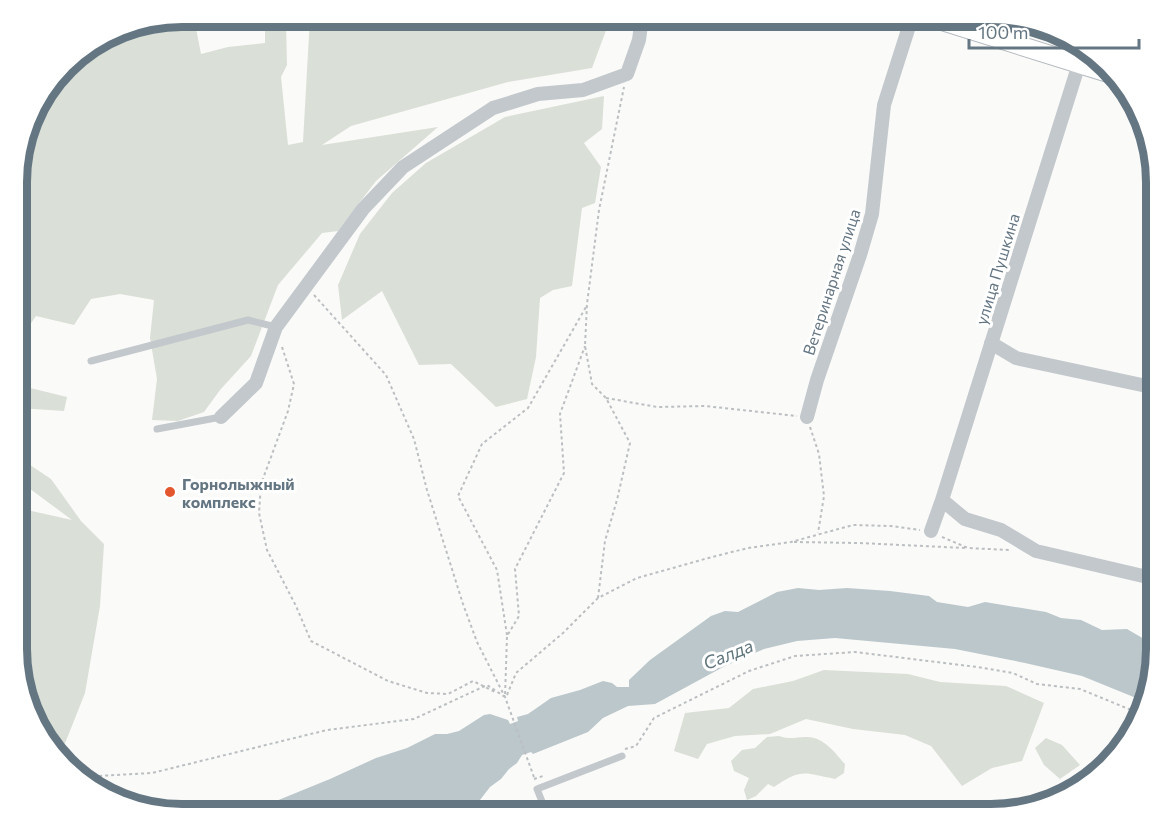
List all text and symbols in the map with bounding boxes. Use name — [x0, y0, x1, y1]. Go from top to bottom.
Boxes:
scale bar — [969, 12, 1138, 50]
text: 100 m — [978, 21, 1028, 43]
street label: Ветеринарная улица — [798, 207, 864, 357]
street label: улица Пушкина — [971, 211, 1023, 327]
place label: Горнолыжный комплекс — [182, 474, 294, 511]
marker: Горнолыжный комплекс — [163, 485, 177, 499]
water label: Салда — [700, 634, 756, 674]

